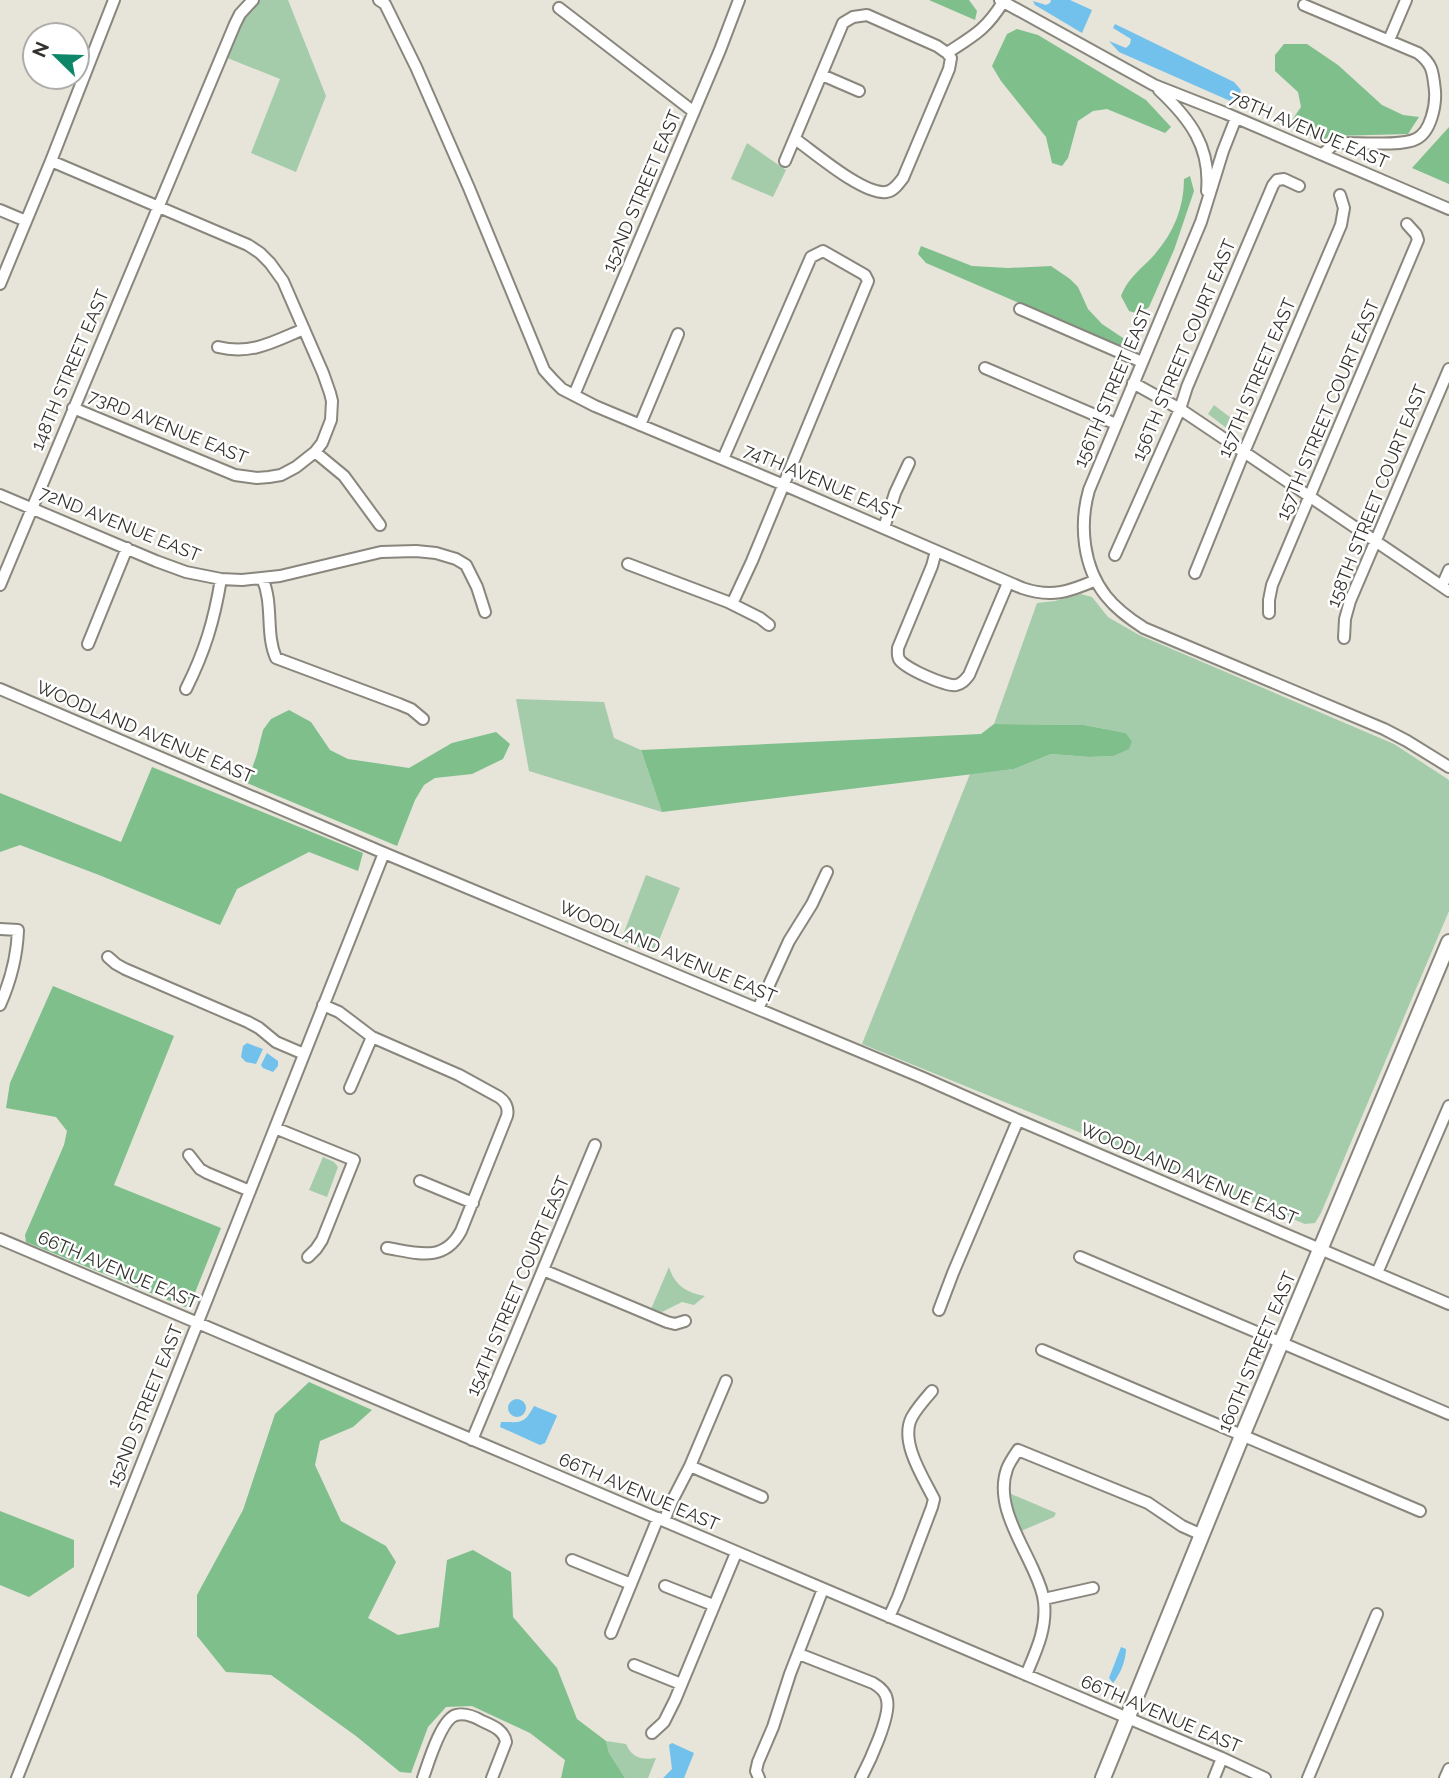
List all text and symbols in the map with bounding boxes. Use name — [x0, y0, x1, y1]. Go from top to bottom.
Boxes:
north arrow — [21, 21, 91, 91]
text: N — [27, 38, 53, 60]
street label: 78TH AVENUE EAST — [1227, 87, 1392, 173]
street label: 152ND STREET EAST — [598, 107, 685, 275]
street label: 156TH STREET COURT EAST — [1127, 236, 1240, 464]
street label: 148TH STREET EAST — [26, 286, 113, 453]
street label: 157TH STREET EAST — [1213, 295, 1300, 461]
street label: 157TH STREET COURT EAST — [1272, 297, 1384, 523]
street label: 156TH STREET EAST — [1069, 303, 1156, 470]
street label: 158TH STREET COURT EAST — [1322, 381, 1431, 610]
street label: 73RD AVENUE EAST — [85, 385, 251, 468]
street label: 74TH AVENUE EAST — [741, 439, 904, 524]
street label: 72ND AVENUE EAST — [37, 482, 204, 565]
street label: WOODLAND AVENUE EAST — [33, 676, 257, 787]
street label: WOODLAND AVENUE EAST — [556, 896, 780, 1007]
street label: WOODLAND AVENUE EAST — [1077, 1118, 1301, 1229]
street label: 154TH STREET COURT EAST — [462, 1173, 573, 1399]
street label: 66TH AVENUE EAST — [35, 1226, 202, 1313]
street label: 160TH STREET EAST — [1213, 1268, 1300, 1435]
street label: 152ND STREET EAST — [102, 1321, 187, 1490]
street label: 66TH AVENUE EAST — [556, 1448, 723, 1535]
street label: 66TH AVENUE EAST — [1078, 1670, 1245, 1757]

